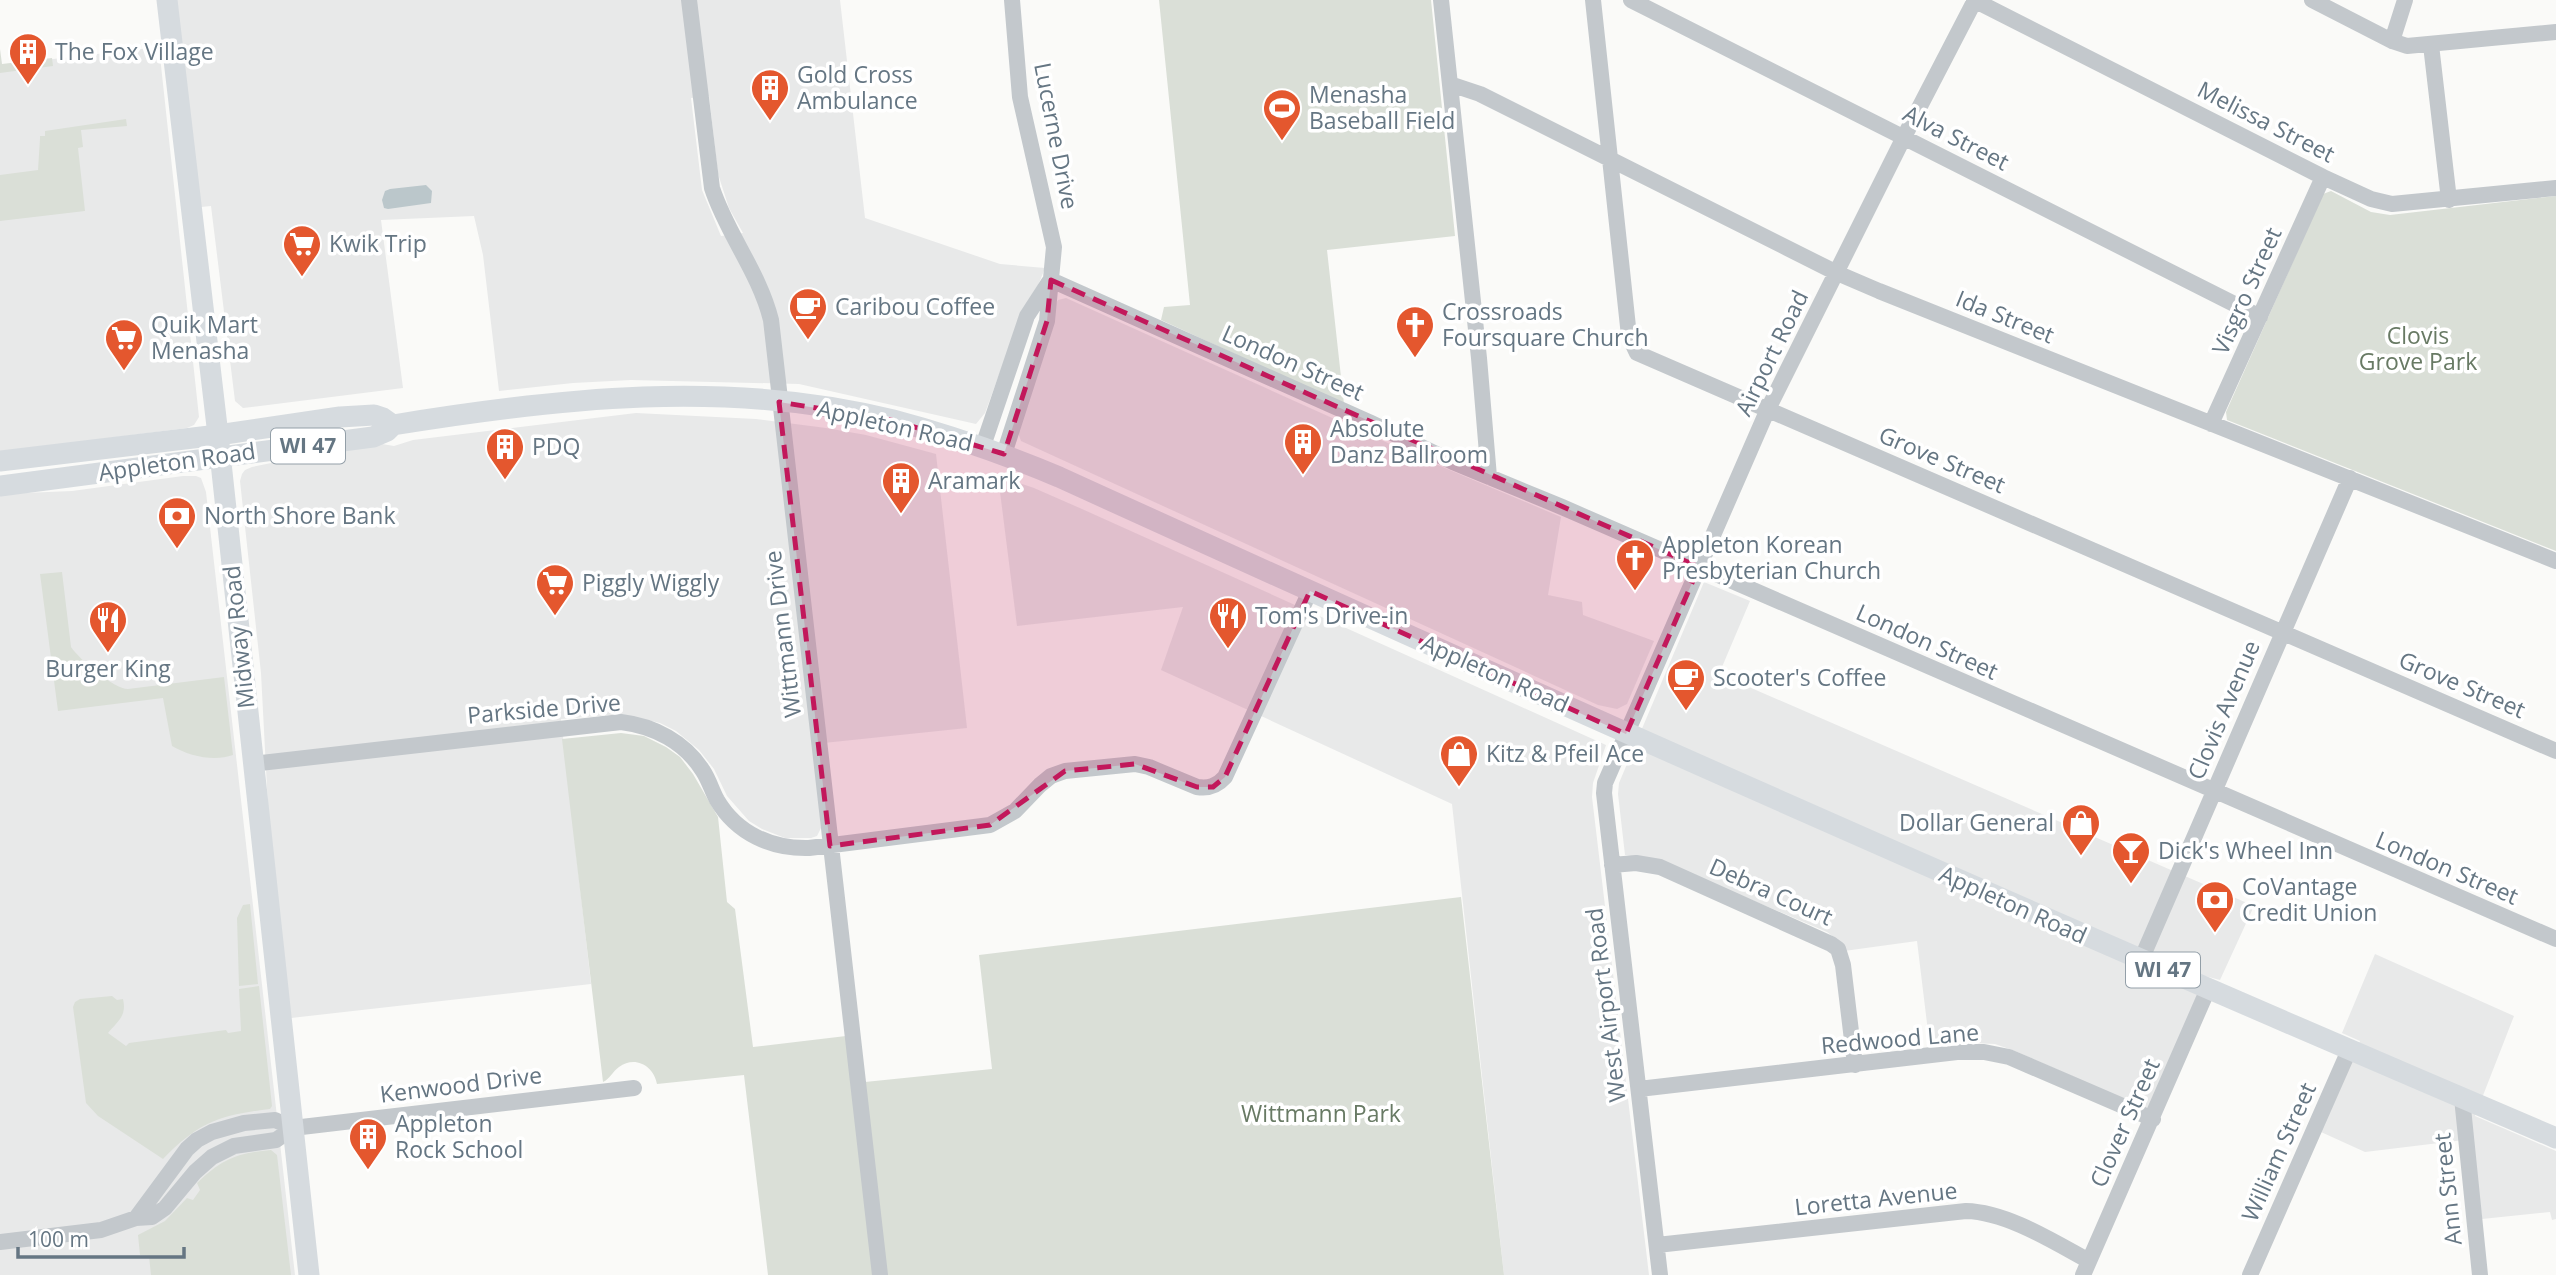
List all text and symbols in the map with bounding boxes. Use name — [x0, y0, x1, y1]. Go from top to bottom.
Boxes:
building icon: The Fox Village — [7, 31, 49, 86]
place label: The Fox Village — [55, 35, 214, 67]
place label: Gold Cross Ambulance — [797, 58, 918, 116]
street label: Lucerne Drive — [1027, 60, 1087, 212]
building icon: Gold Cross Ambulance — [749, 67, 791, 122]
street label: Melissa Street — [2192, 73, 2341, 169]
place label: Menasha Baseball Field — [1309, 78, 1455, 136]
sports icon: Menasha Baseball Field — [1261, 87, 1303, 142]
street label: Alva Street — [1898, 97, 2015, 177]
street label: Visgro Street — [2204, 222, 2288, 359]
supermarket icon: Kwik Trip — [281, 223, 323, 278]
place label: Kwik Trip — [329, 227, 427, 259]
street label: Ida Street — [1951, 282, 2059, 350]
street label: Airport Road — [1727, 284, 1815, 421]
cafe icon: Caribou Coffee — [787, 286, 829, 341]
place label: Caribou Coffee — [835, 290, 995, 322]
place label: Crossroads Foursquare Church — [1442, 295, 1649, 353]
church icon: Crossroads Foursquare Church — [1394, 304, 1436, 359]
place label: Quik Mart Menasha — [151, 308, 258, 366]
supermarket icon: Quik Mart Menasha — [103, 317, 145, 372]
street label: London Street — [1217, 317, 1369, 408]
park label: Clovis Grove Park — [2359, 319, 2477, 377]
street label: Appleton Road — [814, 392, 976, 458]
place label: Absolute Danz Ballroom — [1330, 412, 1488, 470]
street label: Grove Street — [1874, 418, 2011, 500]
building icon: Absolute Danz Ballroom — [1282, 421, 1324, 476]
building icon: PDQ — [484, 426, 526, 481]
road number: WI 47 — [271, 428, 345, 464]
place label: PDQ — [532, 430, 580, 462]
street label: Appleton Road — [96, 434, 258, 488]
building icon: Aramark — [880, 460, 922, 515]
place label: Aramark — [928, 464, 1020, 496]
bank icon: North Shore Bank — [156, 495, 198, 550]
place label: North Shore Bank — [204, 499, 396, 531]
place label: Appleton Korean Presbyterian Church — [1662, 528, 1881, 586]
church icon: Appleton Korean Presbyterian Church — [1614, 537, 1656, 592]
street label: Wittmann Drive — [756, 549, 808, 719]
supermarket icon: Piggly Wiggly — [534, 562, 576, 617]
street label: Midway Road — [215, 564, 261, 710]
place label: Piggly Wiggly — [582, 566, 720, 598]
restaurant icon: Tom's Drive-in — [1207, 595, 1249, 650]
street label: London Street — [1851, 596, 2003, 687]
restaurant icon: Burger King — [87, 599, 129, 654]
place label: Tom's Drive-in — [1255, 599, 1408, 631]
street label: Appleton Road — [1417, 626, 1574, 720]
street label: Clovis Avenue — [2179, 635, 2267, 784]
street label: Grove Street — [2394, 643, 2531, 725]
place label: Burger King — [45, 652, 171, 684]
cafe icon: Scooter's Coffee — [1665, 657, 1707, 712]
place label: Scooter's Coffee — [1713, 661, 1886, 693]
street label: Parkside Drive — [466, 685, 622, 731]
shop icon: Kitz & Pfeil Ace — [1438, 733, 1480, 788]
place label: Kitz & Pfeil Ace — [1486, 737, 1644, 769]
shop icon: Dollar General — [2060, 802, 2102, 857]
place label: Dollar General — [1899, 806, 2054, 838]
street label: London Street — [2371, 823, 2524, 912]
bar icon: Dick's Wheel Inn — [2110, 830, 2152, 885]
place label: Dick's Wheel Inn — [2158, 834, 2333, 866]
street label: Debra Court — [1705, 850, 1838, 933]
street label: Appleton Road — [1935, 857, 2092, 951]
place label: CoVantage Credit Union — [2242, 870, 2377, 928]
bank icon: CoVantage Credit Union — [2194, 879, 2236, 934]
street label: West Airport Road — [1577, 906, 1633, 1104]
road number: WI 47 — [2126, 953, 2200, 988]
street label: Redwood Lane — [1820, 1015, 1980, 1061]
street label: Clover Street — [2081, 1053, 2167, 1192]
street label: Kenwood Drive — [378, 1058, 544, 1110]
street label: William Street — [2233, 1077, 2323, 1226]
park label: Wittmann Park — [1241, 1097, 1401, 1129]
place label: Appleton Rock School — [395, 1107, 523, 1165]
building icon: Appleton Rock School — [347, 1116, 389, 1171]
street label: Ann Street — [2425, 1131, 2469, 1247]
street label: Loretta Avenue — [1793, 1174, 1959, 1222]
scale bar — [18, 1216, 184, 1260]
text: 100 m — [28, 1225, 89, 1253]

